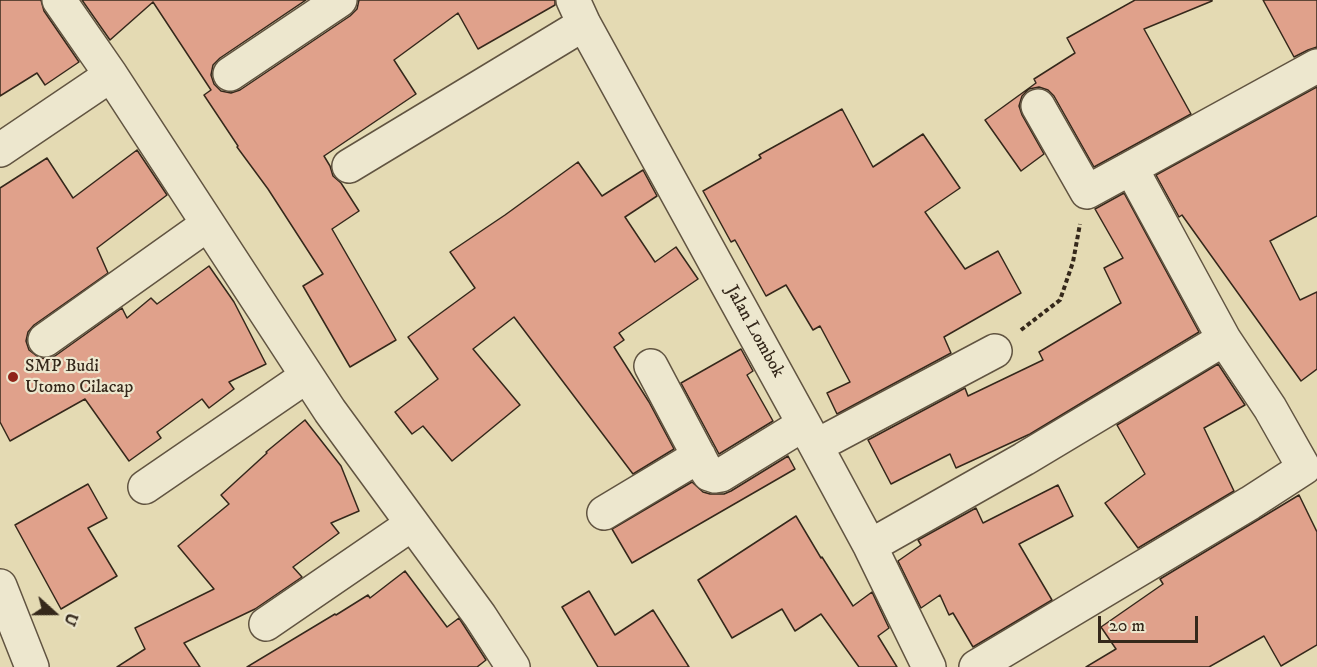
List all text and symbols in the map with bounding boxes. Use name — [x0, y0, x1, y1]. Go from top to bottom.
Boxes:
street label: Jalan Lombok — [720, 282, 788, 382]
place label: SMP Budi Utomo Cilacap — [25, 356, 133, 398]
marker: SMP Budi Utomo Cilacap — [6, 370, 20, 384]
north arrow — [24, 583, 84, 643]
scale bar — [1101, 604, 1202, 642]
text: U — [59, 610, 82, 629]
text: 20 m — [1109, 615, 1145, 637]

